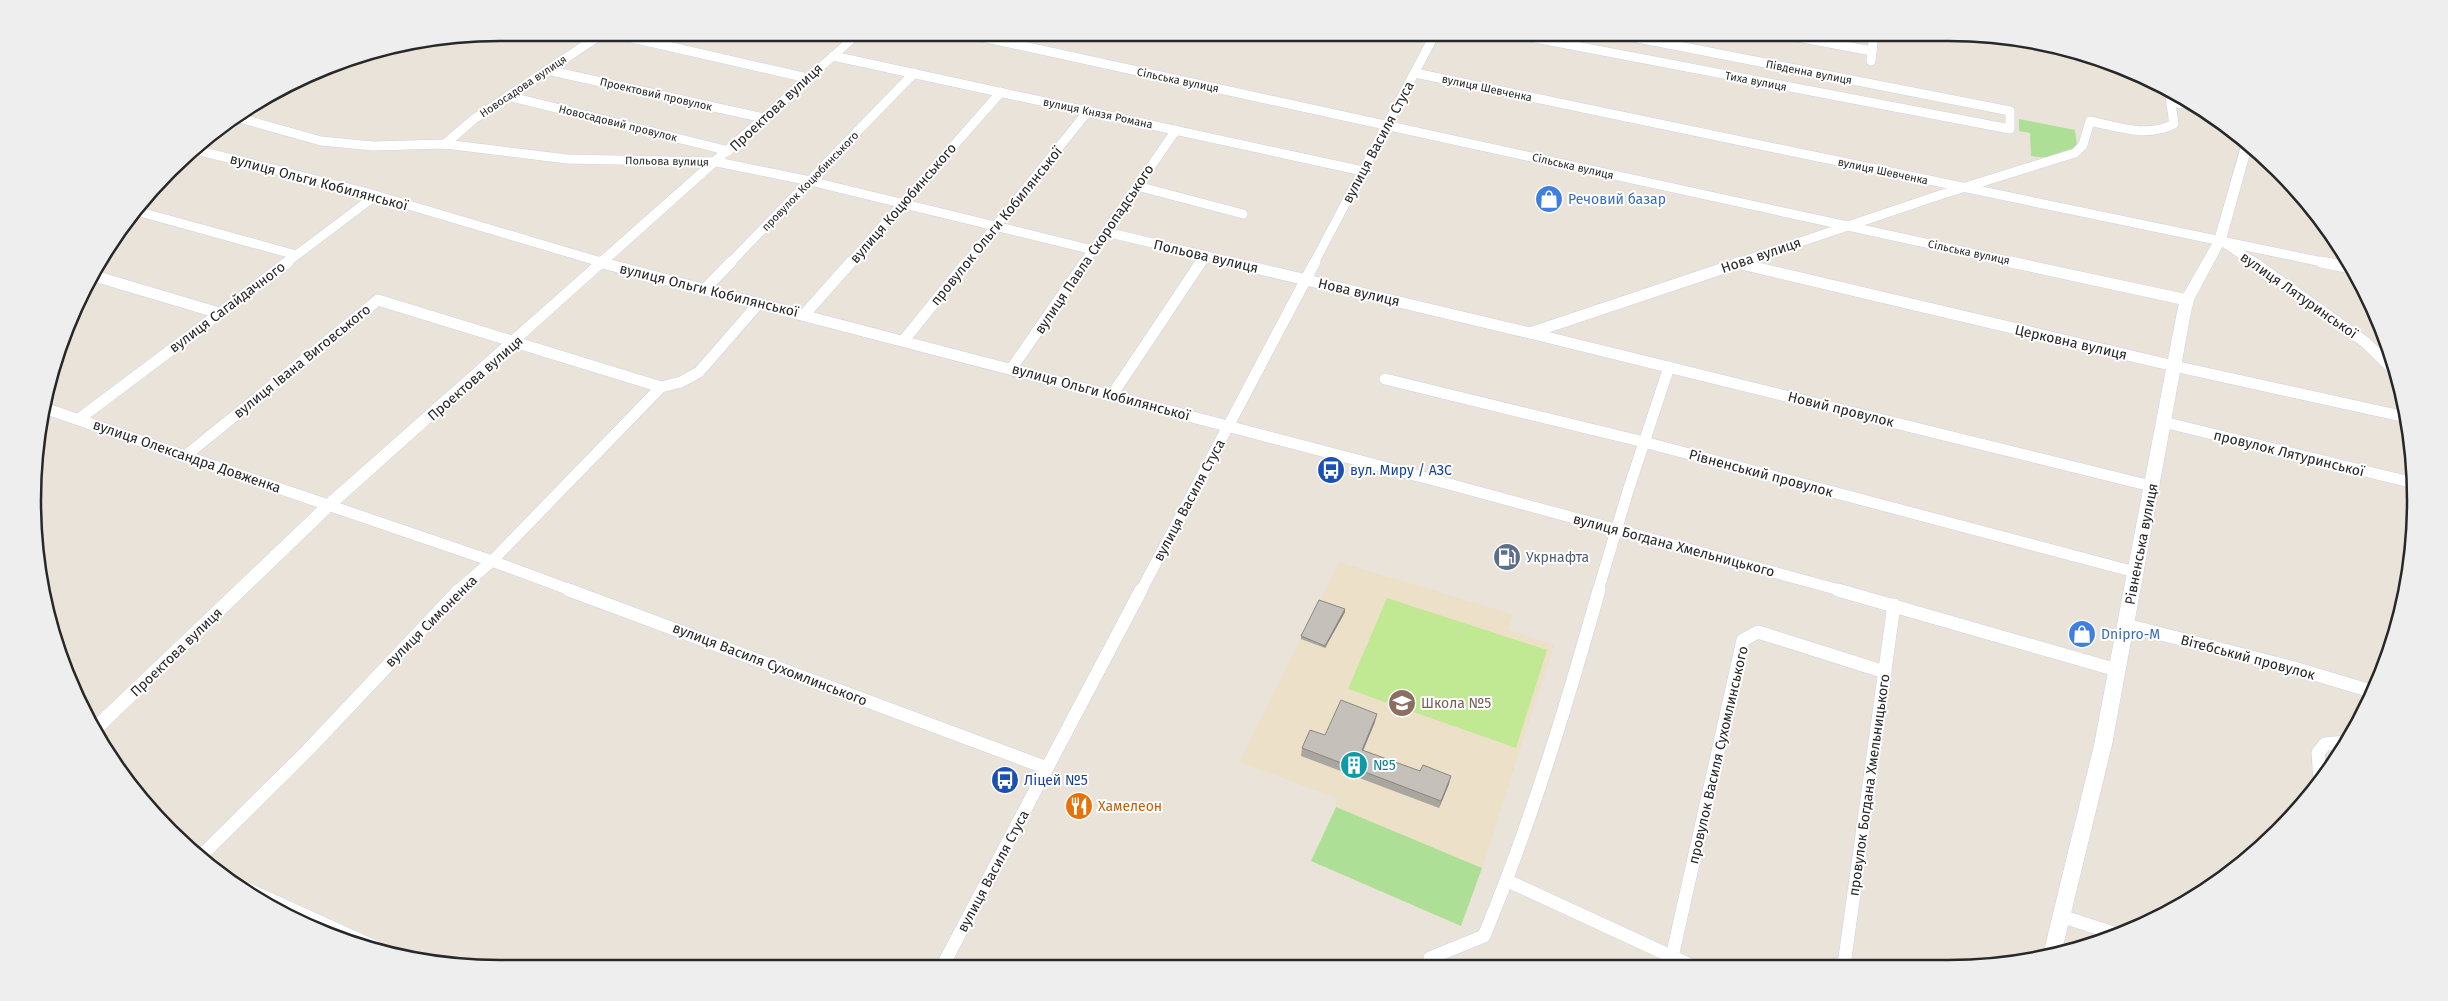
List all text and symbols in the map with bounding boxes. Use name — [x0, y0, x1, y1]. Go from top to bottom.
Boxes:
street label: Новосадова вулиця — [477, 53, 569, 120]
street label: Південна вулиця — [1765, 58, 1853, 87]
street label: Проектова вулиця — [726, 60, 826, 155]
street label: Сільська вулиця — [1136, 65, 1220, 96]
street label: Тиха вулиця — [1724, 69, 1788, 94]
street label: вулиця Шевченка — [1441, 73, 1533, 104]
street label: Проектовий провулок — [599, 75, 714, 114]
street label: вулиця Василя Стуса — [1339, 78, 1418, 206]
street label: вулиця Князя Романа — [1042, 96, 1154, 131]
street label: Новосадовий провулок — [557, 102, 679, 145]
street label: провулок Коцюбинського — [759, 129, 861, 234]
street label: вулиця Коцюбинського — [847, 140, 960, 267]
street label: провулок Ольги Кобилянської — [927, 143, 1066, 309]
street label: вулиця Ольги Кобилянської — [228, 151, 411, 215]
street label: Сільська вулиця — [1531, 151, 1615, 182]
street label: Польова вулиця — [625, 154, 709, 169]
street label: вулиця Шевченка — [1837, 156, 1929, 187]
street label: вулиця Павла Скоропадського — [1031, 161, 1158, 337]
shop icon: Речовий базар — [1534, 184, 1564, 214]
place label: Речовий базар — [1568, 191, 1666, 208]
street label: Нова вулиця — [1719, 234, 1803, 277]
street label: Польова вулиця — [1152, 236, 1260, 277]
street label: Сільська вулиця — [1927, 237, 2011, 268]
street label: вулиця Лятуринської — [2237, 249, 2361, 343]
street label: вулиця Сагайдачного — [166, 258, 289, 357]
street label: вулиця Ольги Кобилянської — [618, 260, 801, 321]
street label: Нова вулиця — [1316, 275, 1402, 310]
street label: вулиця Івана Виговського — [230, 301, 374, 422]
street label: Церковна вулиця — [2013, 321, 2129, 364]
street label: Проектова вулиця — [424, 332, 527, 424]
street label: вулиця Ольги Кобилянської — [1010, 361, 1193, 425]
street label: Новий провулок — [1786, 388, 1896, 431]
street label: вулиця Олександра Довженка — [91, 416, 283, 497]
street label: провулок Лятуринської — [2212, 427, 2367, 481]
street label: вулиця Василя Стуса — [1150, 436, 1229, 564]
street label: Рівненський провулок — [1687, 446, 1836, 501]
bus stop icon: вул. Миру / АЗС — [1316, 455, 1346, 485]
place label: вул. Миру / АЗС — [1350, 462, 1452, 479]
street label: Рівненська вулиця — [2121, 482, 2162, 606]
street label: вулиця Богдана Хмельницького — [1571, 510, 1777, 581]
fuel station icon: Укрнафта — [1492, 542, 1522, 572]
place label: Укрнафта — [1526, 549, 1589, 566]
street label: вулиця Симоненка — [382, 572, 481, 671]
street label: Проектова вулиця — [127, 604, 226, 700]
street label: вулиця Василя Сухомлинського — [670, 619, 870, 710]
shop icon: Dnipro-M — [2067, 619, 2097, 649]
place label: Dnipro-M — [2101, 626, 2160, 643]
street label: Вітебський провулок — [2179, 631, 2318, 684]
street label: провулок Василя Сухомлинського — [1685, 644, 1752, 866]
street label: провулок Богдана Хмельницького — [1845, 673, 1894, 897]
school or university icon: Школа №5 — [1387, 688, 1417, 718]
place label: Школа №5 — [1421, 695, 1491, 712]
building icon: №5 — [1339, 750, 1369, 780]
place label: №5 — [1373, 757, 1396, 774]
bus stop icon: Ліцей №5 — [990, 765, 1020, 795]
place label: Ліцей №5 — [1024, 772, 1088, 789]
restaurant icon: Хамелеон — [1064, 791, 1094, 821]
place label: Хамелеон — [1098, 798, 1162, 815]
street label: вулиця Василя Стуса — [954, 807, 1033, 935]

